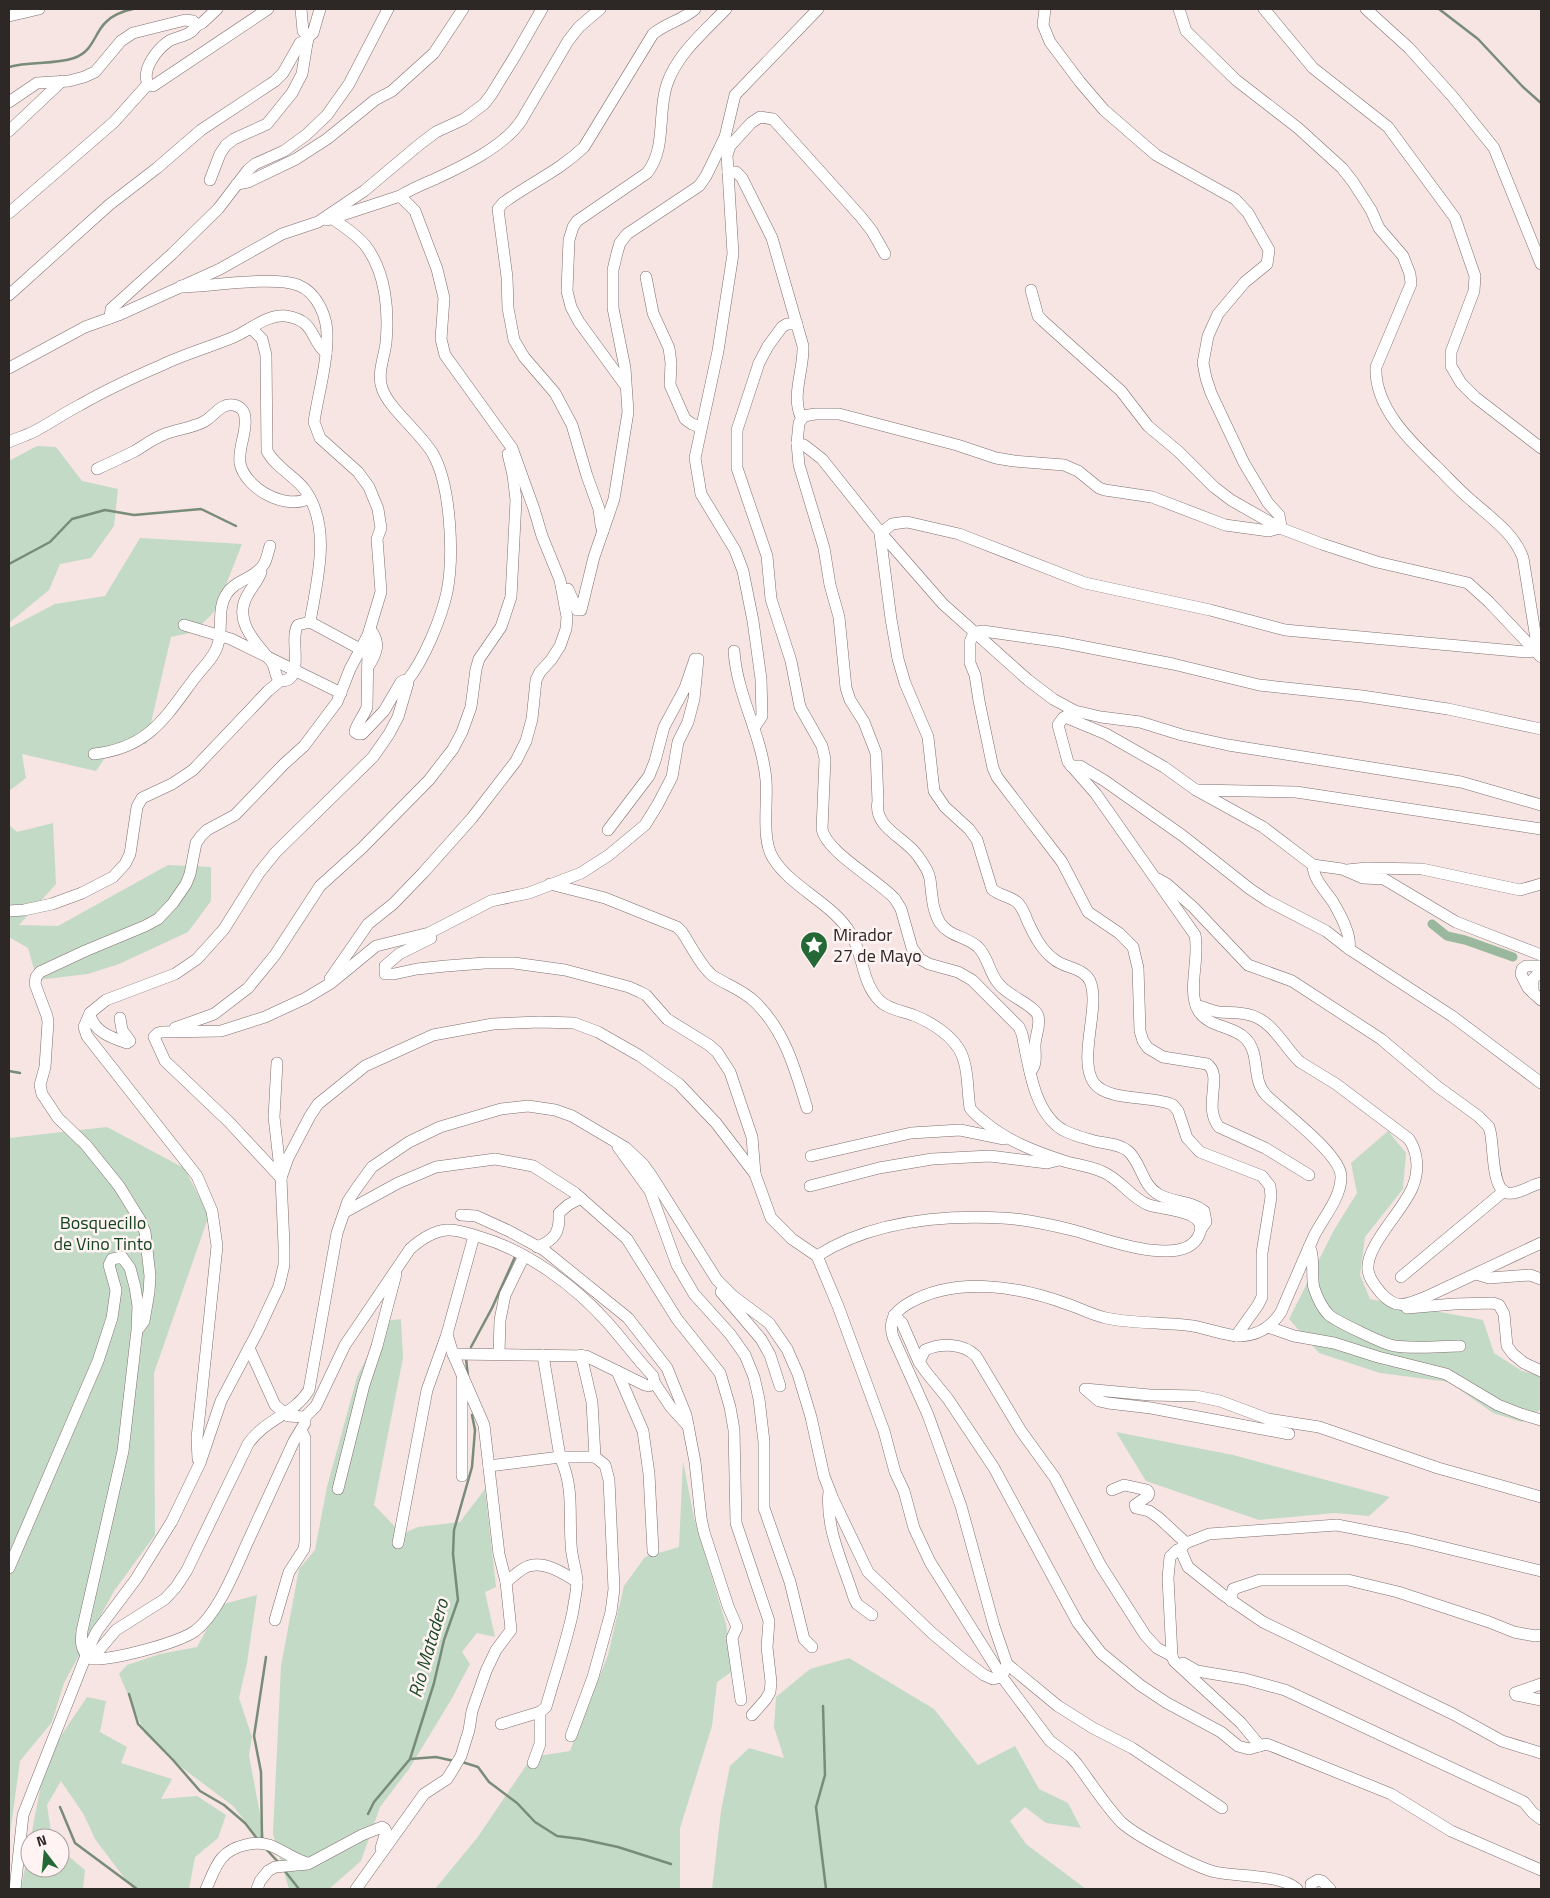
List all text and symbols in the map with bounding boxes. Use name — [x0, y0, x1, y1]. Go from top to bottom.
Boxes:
place label: Mirador 27 de Mayo — [833, 921, 922, 969]
place icon: Mirador 27 de Mayo — [799, 930, 829, 969]
park label: Bosquecillo de Vino Tinto — [54, 1209, 152, 1257]
water label: Río Matadero — [400, 1595, 456, 1701]
north arrow — [20, 1828, 70, 1878]
text: N — [34, 1829, 49, 1851]

